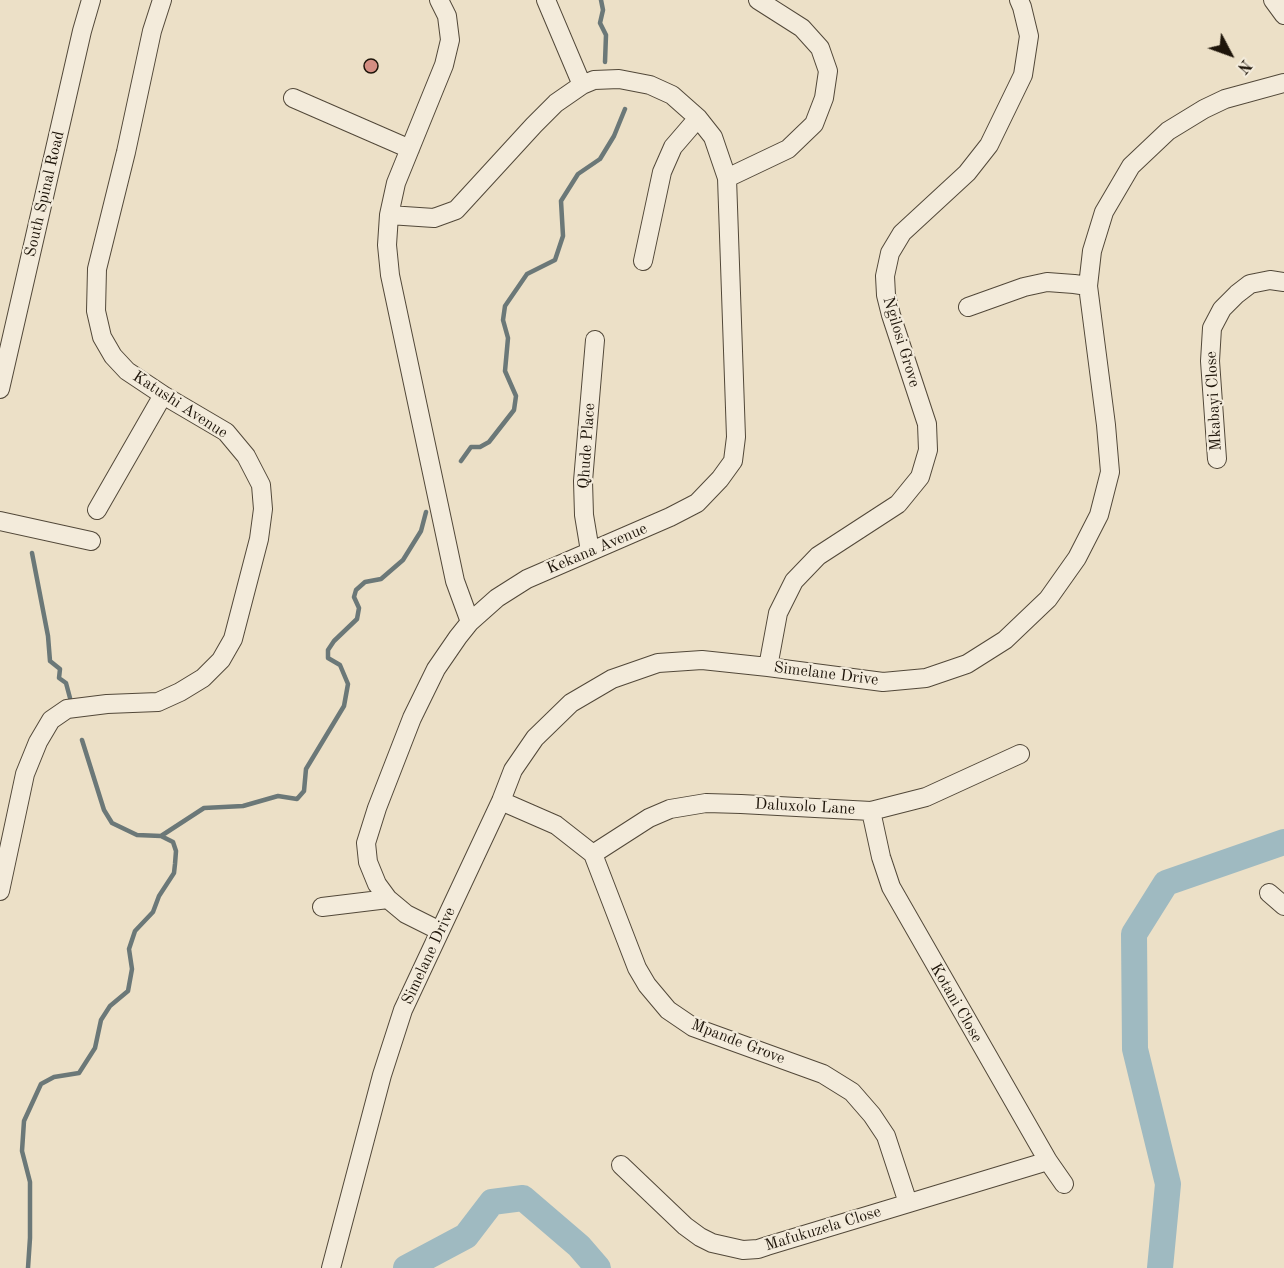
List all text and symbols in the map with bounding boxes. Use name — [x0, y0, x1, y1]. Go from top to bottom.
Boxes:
north arrow — [1200, 24, 1260, 84]
text: N — [1234, 56, 1254, 76]
street label: South Spinal Road — [21, 129, 69, 259]
street label: Ngilosi Grove — [878, 294, 924, 390]
street label: Mkabayi Close — [1202, 351, 1226, 451]
street label: Katushi Avenue — [129, 367, 231, 443]
street label: Qhude Place — [574, 402, 600, 490]
street label: Kekana Avenue — [544, 519, 650, 579]
street label: Simelane Drive — [773, 658, 879, 690]
street label: Daluxolo Lane — [754, 795, 856, 819]
street label: Simelane Drive — [398, 904, 460, 1008]
street label: Kotani Close — [926, 960, 986, 1046]
street label: Mpande Grove — [688, 1015, 788, 1069]
street label: Mafukuzela Close — [763, 1202, 883, 1256]

